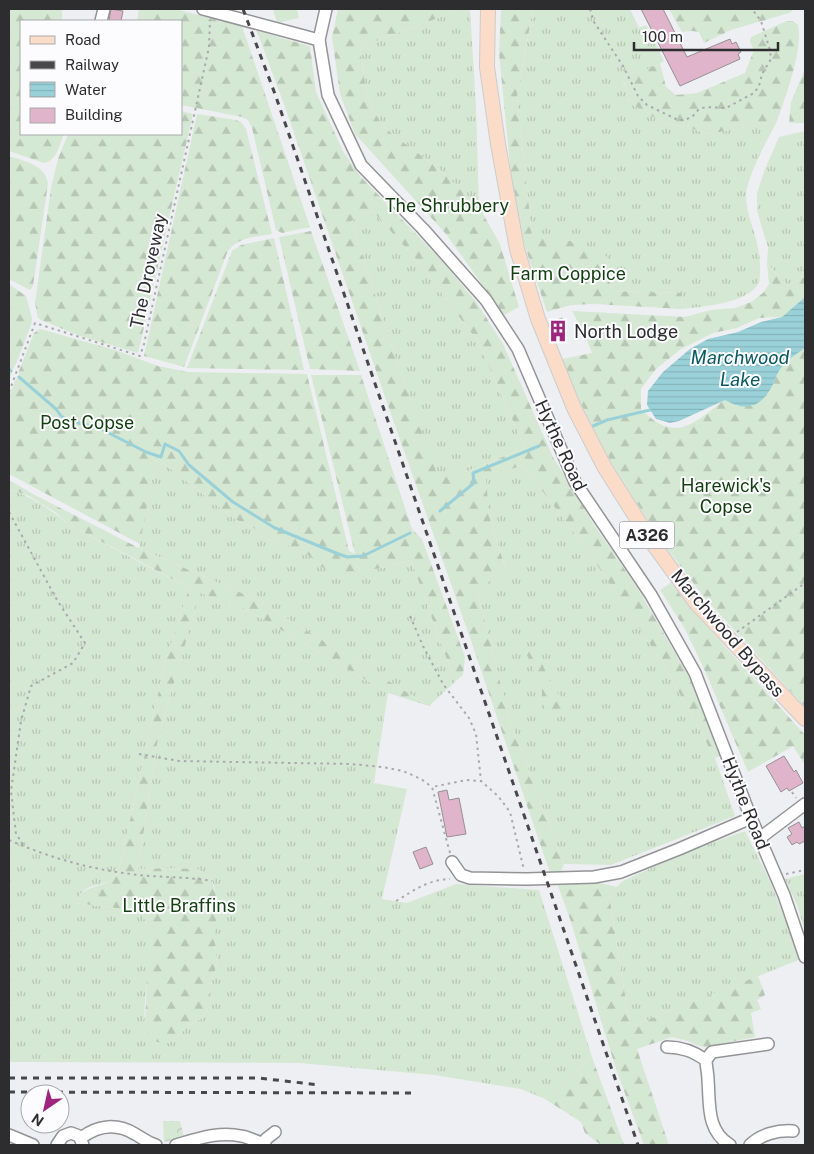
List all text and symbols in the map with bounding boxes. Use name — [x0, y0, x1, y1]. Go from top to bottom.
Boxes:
legend — [20, 20, 182, 135]
scale bar — [634, 20, 778, 52]
text: 100 m — [642, 28, 683, 45]
text: Road — [65, 31, 101, 48]
text: Railway — [65, 56, 119, 73]
text: Water — [65, 81, 107, 98]
text: Building — [65, 106, 123, 123]
park label: The Shrubbery — [385, 195, 509, 216]
street label: The Droveway — [126, 211, 171, 330]
park label: Farm Coppice — [510, 263, 626, 284]
building icon: North Lodge — [545, 318, 571, 344]
place label: North Lodge — [574, 321, 678, 342]
water label: Marchwood Lake — [691, 346, 790, 390]
street label: Hythe Road — [531, 396, 591, 494]
park label: Post Copse — [40, 412, 134, 433]
park label: Harewick's Copse — [681, 475, 771, 517]
road number: A326 — [620, 522, 674, 548]
street label: Marchwood Bypass — [667, 565, 789, 701]
street label: Hythe Road — [718, 754, 774, 852]
park label: Little Braffins — [122, 895, 236, 916]
north arrow — [20, 1084, 70, 1134]
text: N — [29, 1110, 47, 1129]

